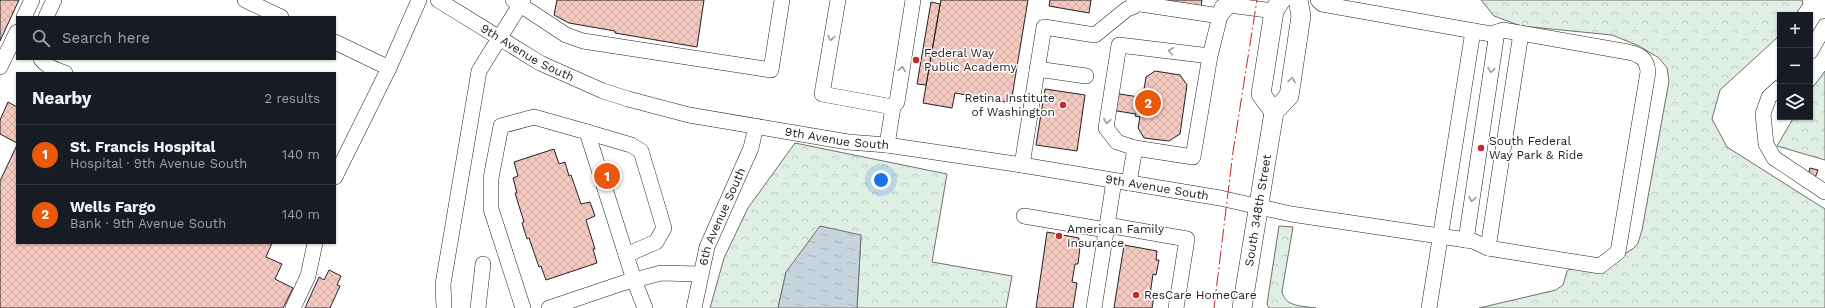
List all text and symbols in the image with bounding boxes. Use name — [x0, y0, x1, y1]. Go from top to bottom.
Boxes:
map controls — [1777, 12, 1813, 120]
button: + — [1777, 12, 1813, 48]
search box — [16, 16, 336, 60]
street label: 9th Avenue South — [478, 21, 576, 84]
icon: search — [30, 27, 52, 49]
text: Search here — [62, 29, 150, 47]
one-way arrow — [827, 35, 836, 42]
place label: Federal Way Public Academy — [924, 46, 1017, 74]
one-way arrow — [1168, 47, 1174, 56]
button: − — [1777, 48, 1813, 84]
marker: Federal Way Public Academy — [911, 55, 921, 65]
one-way arrow — [897, 66, 906, 72]
one-way arrow — [1487, 67, 1496, 73]
one-way arrow — [1287, 77, 1296, 83]
button: layers — [1777, 84, 1813, 120]
text: Nearby — [32, 88, 91, 108]
pin: 2 — [1135, 88, 1161, 118]
text: 2 results — [265, 91, 320, 106]
place label: Retina Institute of Washington — [964, 91, 1055, 119]
marker: Retina Institute of Washington — [1058, 100, 1068, 110]
one-way arrow — [1103, 118, 1112, 124]
street label: 9th Avenue South — [784, 124, 889, 152]
place label: South Federal Way Park & Ride — [1489, 134, 1583, 162]
text: St. Francis Hospital — [70, 138, 216, 156]
marker: South Federal Way Park & Ride — [1476, 143, 1486, 153]
text: 1 — [42, 147, 48, 162]
text: 140 m — [282, 147, 320, 162]
street label: South 348th Street — [1242, 153, 1274, 267]
text: Hospital · 9th Avenue South — [70, 156, 247, 171]
pin: 1 — [594, 161, 620, 191]
street label: 6th Avenue South — [696, 166, 748, 267]
your location — [871, 170, 891, 190]
street label: 9th Avenue South — [1104, 172, 1210, 203]
one-way arrow — [1468, 196, 1477, 202]
text: Wells Fargo — [70, 198, 156, 216]
text: 2 — [41, 207, 49, 222]
text: 140 m — [282, 207, 320, 222]
text: Bank · 9th Avenue South — [70, 216, 226, 231]
place label: American Family Insurance — [1067, 222, 1165, 250]
marker: American Family Insurance — [1054, 231, 1064, 241]
place label: ResCare HomeCare — [1144, 288, 1257, 302]
marker: ResCare HomeCare — [1131, 290, 1141, 300]

